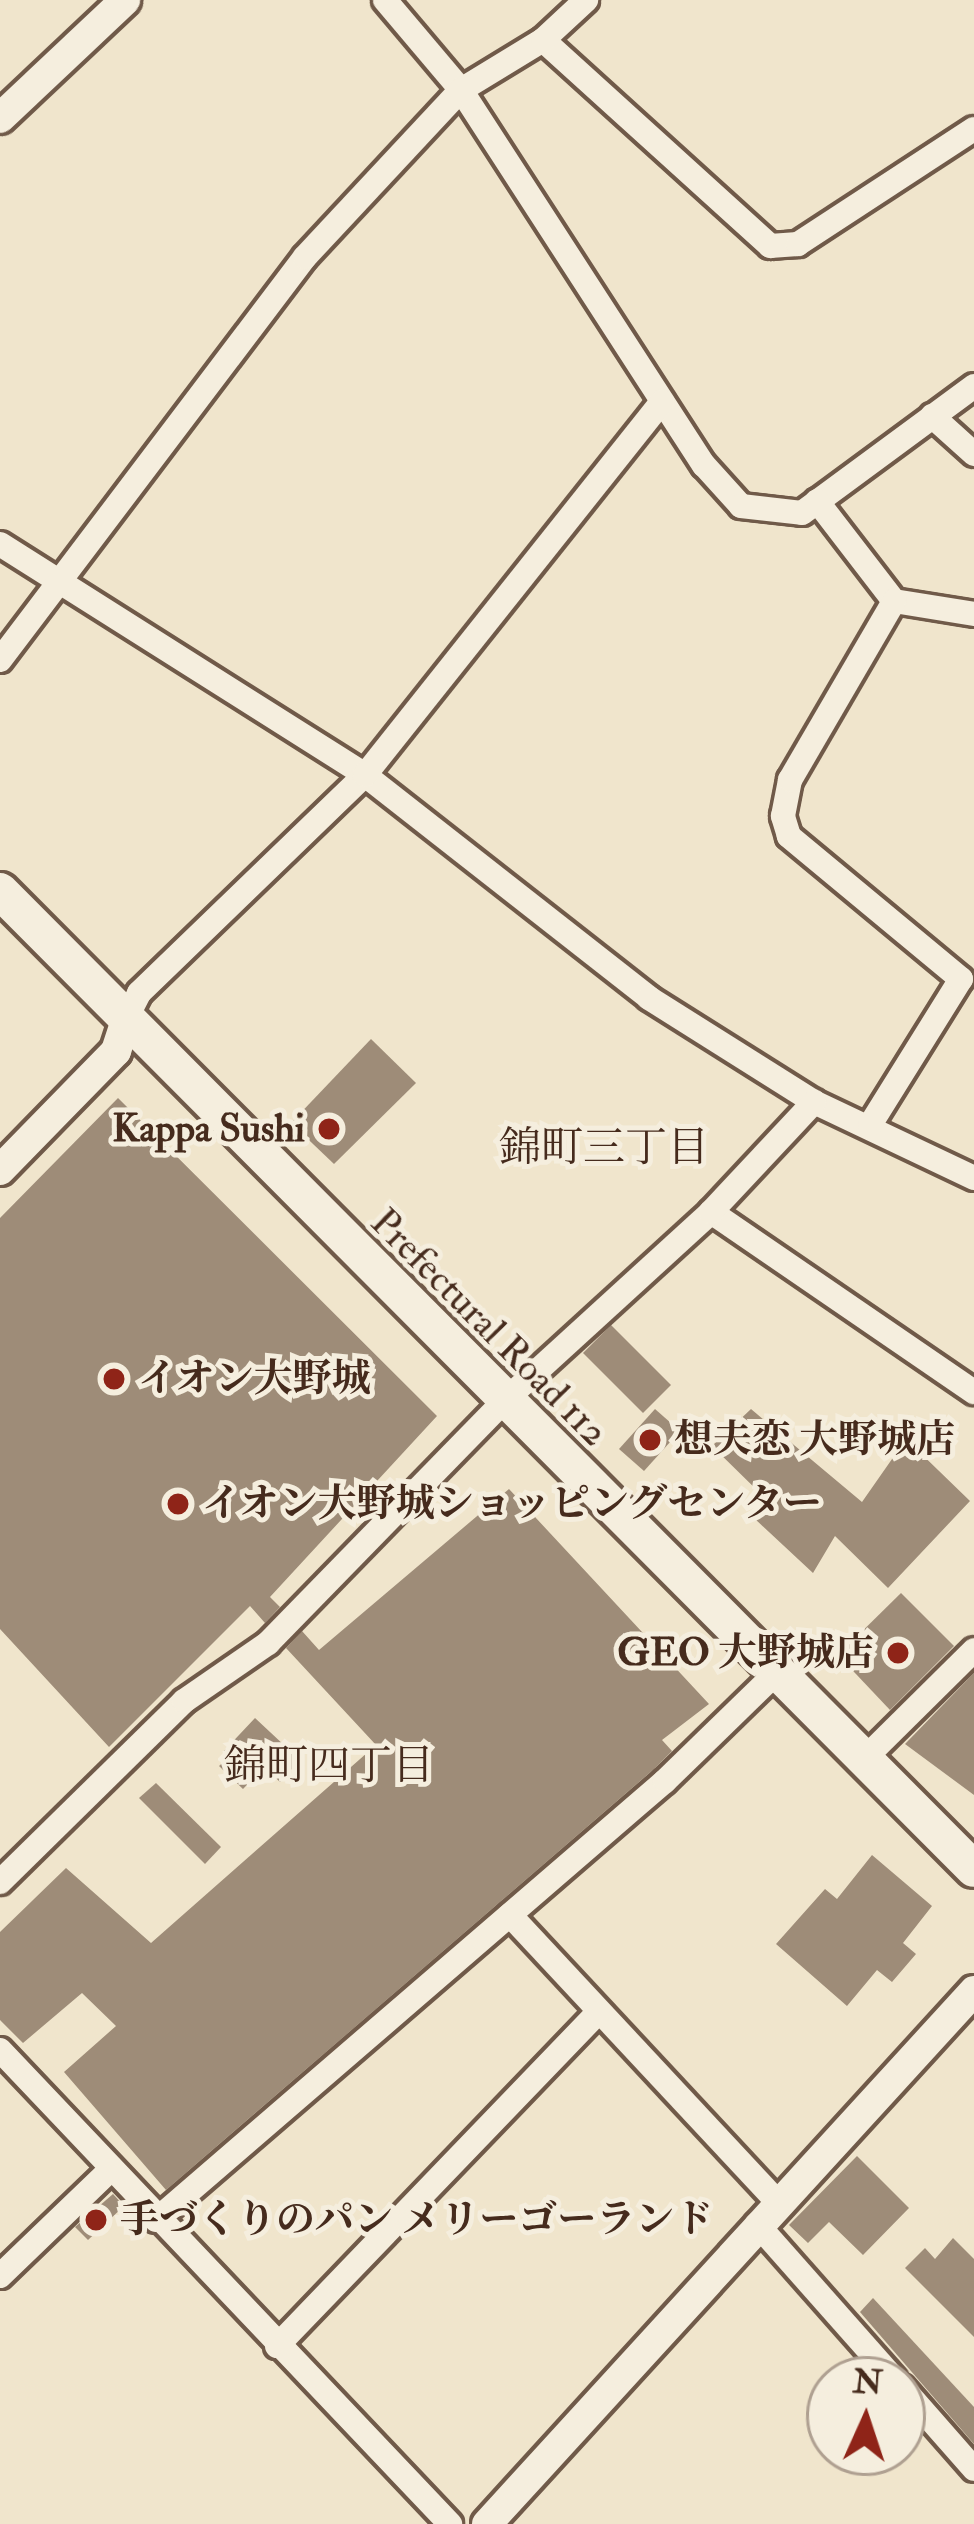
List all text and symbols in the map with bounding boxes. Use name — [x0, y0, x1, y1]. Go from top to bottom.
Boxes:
place label: Kappa Sushi — [112, 1106, 305, 1152]
marker: Kappa Sushi — [316, 1116, 342, 1142]
district label: 錦町三丁目 — [499, 1123, 709, 1173]
street label: Prefectural Road 112 — [361, 1200, 617, 1456]
place label: イオン大野城 — [138, 1356, 372, 1402]
marker: イオン大野城 — [101, 1366, 127, 1392]
place label: 想夫恋 大野城店 — [674, 1417, 955, 1463]
marker: 想夫恋 大野城店 — [637, 1427, 663, 1453]
place label: イオン大野城ショッピングセンター — [202, 1481, 826, 1527]
marker: イオン大野城ショッピングセンター — [165, 1491, 191, 1517]
place label: GEO 大野城店 — [617, 1630, 874, 1676]
marker: GEO 大野城店 — [885, 1640, 911, 1666]
district label: 錦町四丁目 — [224, 1741, 434, 1791]
place label: 手づくりのパン メリーゴーランド — [120, 2197, 713, 2243]
marker: 手づくりのパン メリーゴーランド — [83, 2207, 109, 2233]
north arrow — [806, 2356, 926, 2476]
text: N — [852, 2361, 884, 2404]

